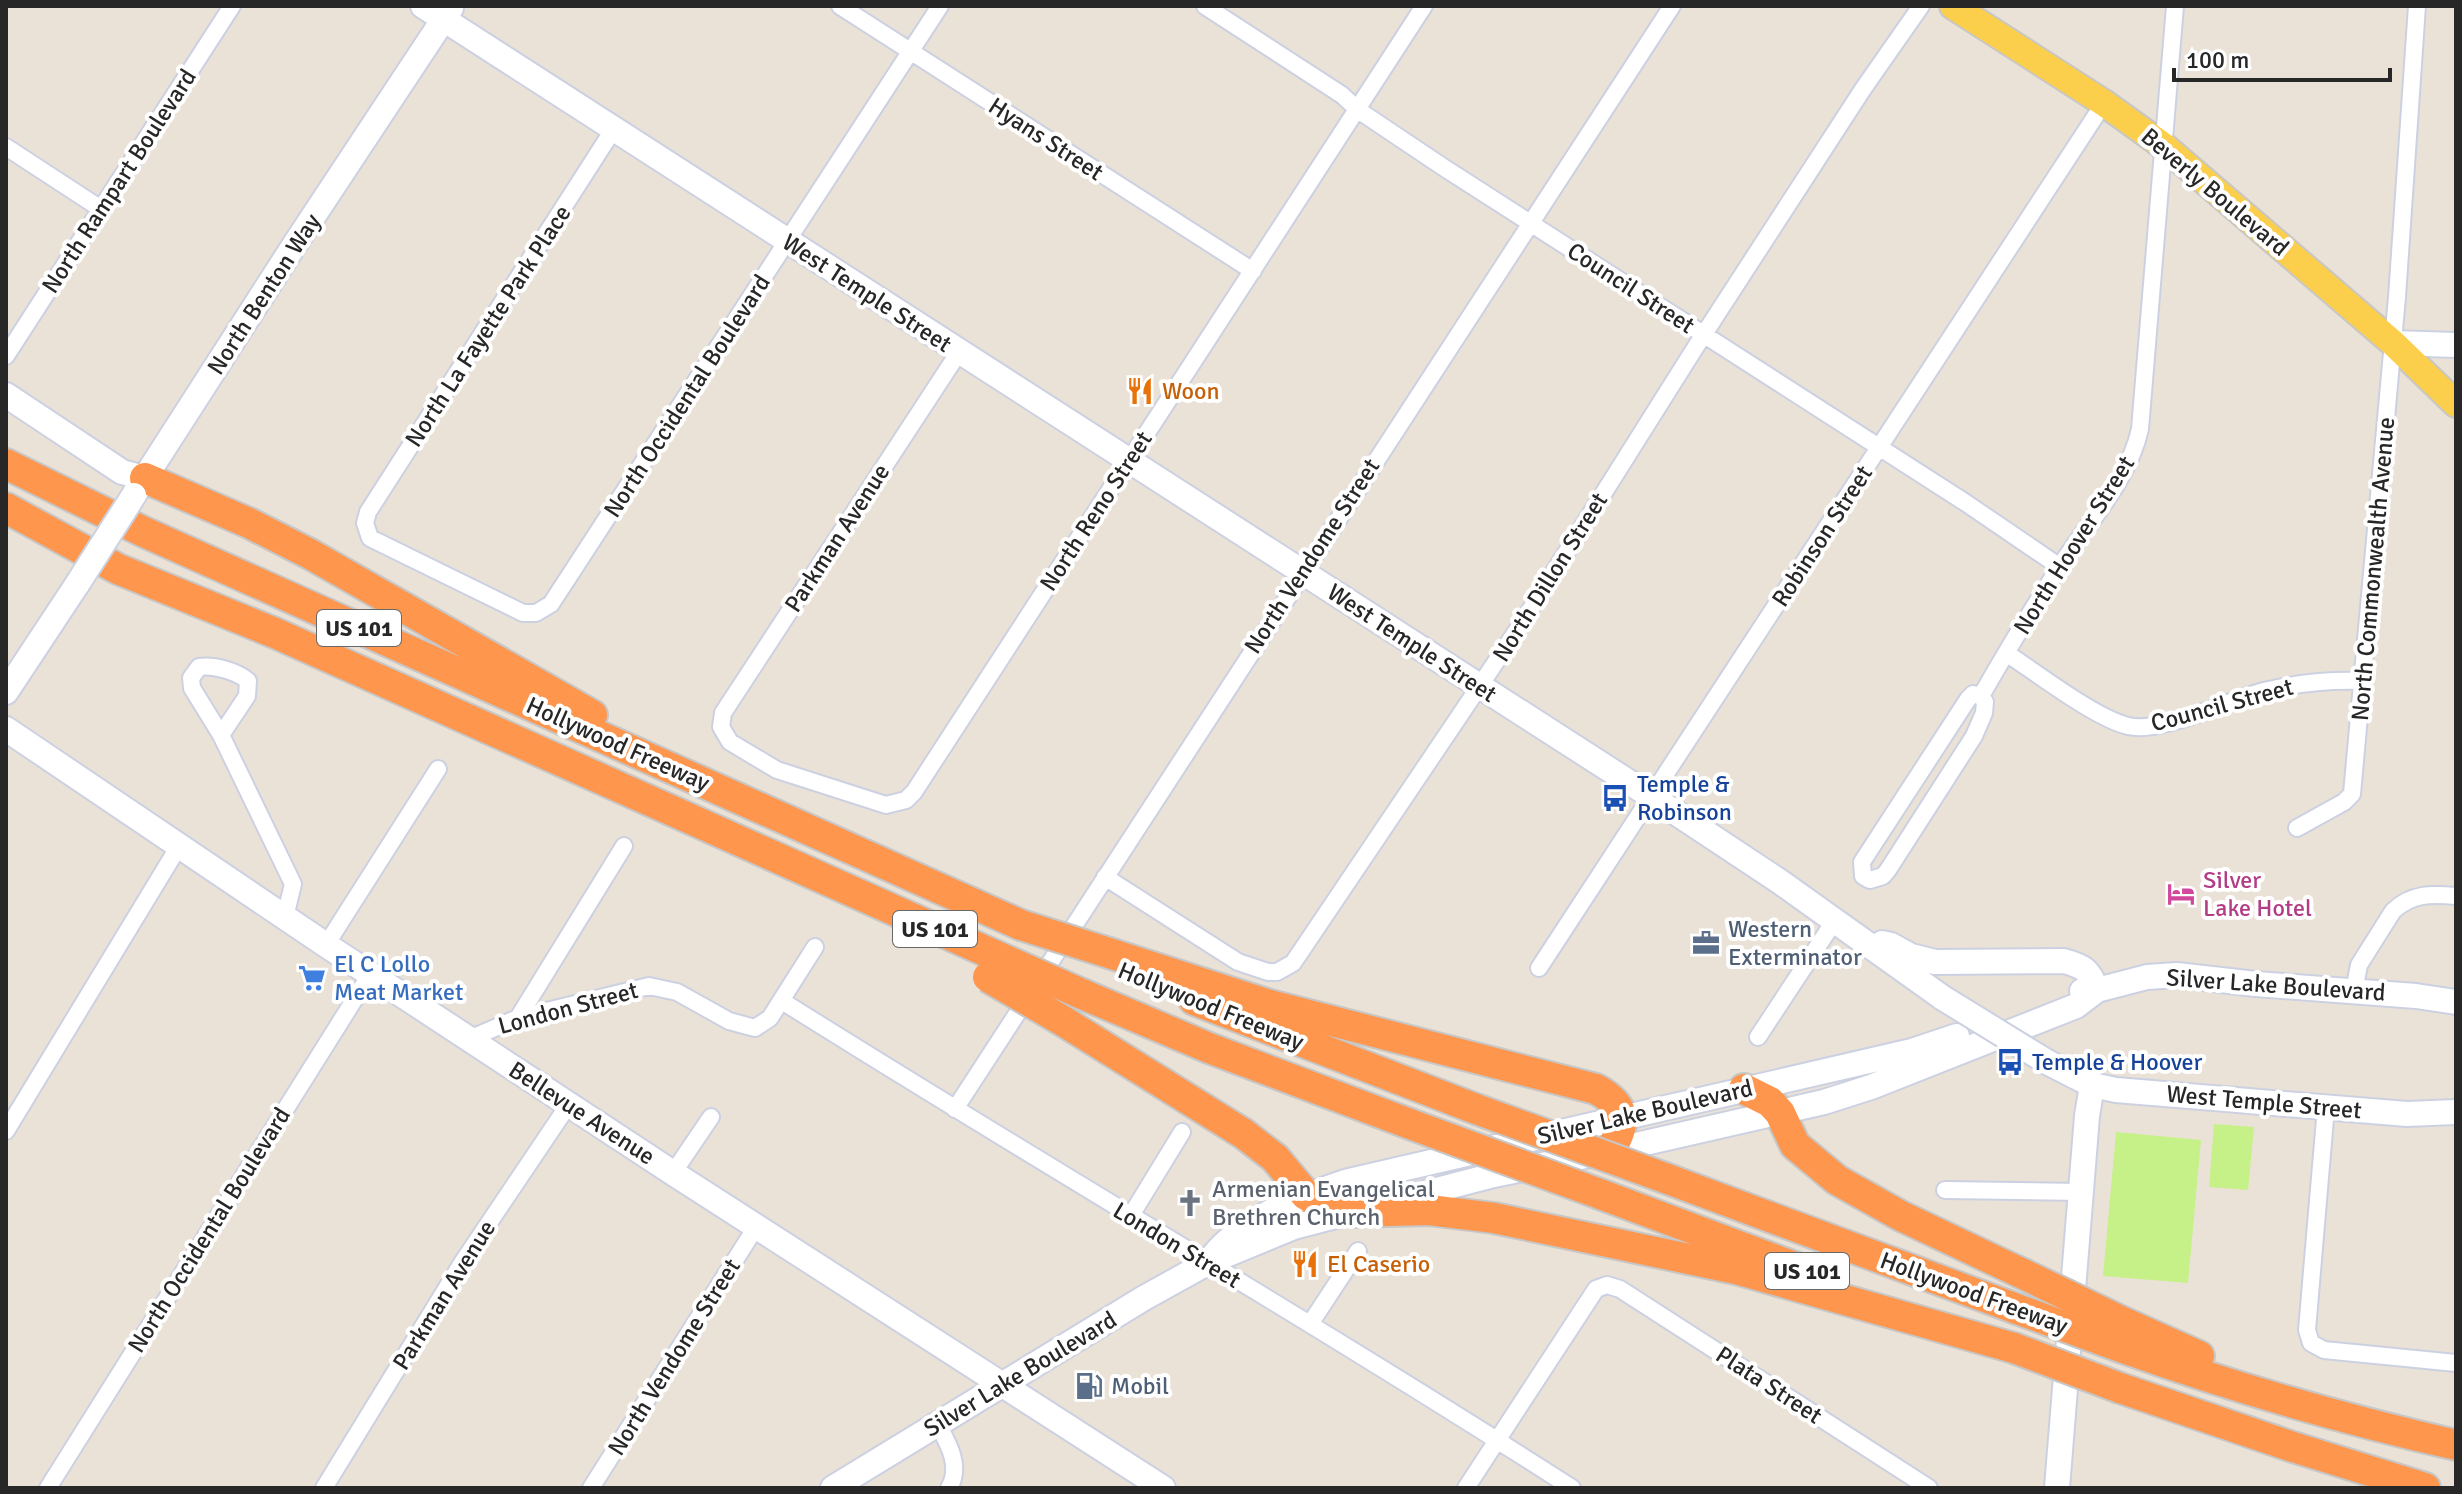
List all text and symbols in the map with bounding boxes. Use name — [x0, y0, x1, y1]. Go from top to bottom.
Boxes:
scale bar — [2174, 32, 2390, 82]
text: 100 m — [2186, 45, 2249, 75]
street label: North Rampart Boulevard — [35, 63, 203, 299]
street label: Hyans Street — [983, 91, 1109, 187]
street label: Beverly Boulevard — [2135, 121, 2295, 263]
street label: North La Fayette Park Place — [399, 199, 577, 453]
street label: North Benton Way — [201, 208, 327, 380]
street label: West Temple Street — [777, 227, 957, 359]
street label: Council Street — [1562, 236, 1700, 340]
street label: North Occidental Boulevard — [597, 269, 777, 523]
restaurant icon: Woon — [1125, 376, 1155, 406]
place label: Woon — [1162, 376, 1220, 406]
street label: North Commonwealth Avenue — [2345, 416, 2401, 722]
street label: North Reno Street — [1033, 426, 1159, 596]
street label: North Hoover Street — [2007, 450, 2141, 640]
street label: North Vendome Street — [1238, 453, 1386, 659]
street label: Parkman Avenue — [778, 458, 896, 618]
street label: Robinson Street — [1765, 460, 1879, 612]
street label: North Dillon Street — [1486, 487, 1614, 667]
street label: West Temple Street — [1322, 577, 1502, 709]
road number: US 101 — [317, 610, 401, 646]
street label: Council Street — [2148, 672, 2296, 738]
street label: Hollywood Freeway — [522, 690, 714, 798]
place label: Temple & Robinson — [1637, 769, 1732, 827]
bus stop icon: Temple & Robinson — [1600, 783, 1630, 813]
place label: Silver Lake Hotel — [2203, 865, 2312, 923]
hotel icon: Silver Lake Hotel — [2166, 879, 2196, 909]
road number: US 101 — [893, 911, 977, 947]
place label: Western Exterminator — [1728, 914, 1862, 972]
office icon: Western Exterminator — [1691, 928, 1721, 958]
place label: El C Lollo Meat Market — [334, 949, 463, 1007]
street label: Hollywood Freeway — [1114, 955, 1308, 1057]
street label: Silver Lake Boulevard — [2165, 962, 2387, 1008]
supermarket icon: El C Lollo Meat Market — [297, 963, 327, 993]
street label: London Street — [495, 975, 641, 1041]
bus stop icon: Temple & Hoover — [1995, 1047, 2025, 1077]
place label: Temple & Hoover — [2032, 1047, 2203, 1077]
street label: Bellevue Avenue — [503, 1055, 661, 1171]
street label: Silver Lake Boulevard — [1535, 1073, 1755, 1151]
street label: West Temple Street — [2165, 1079, 2363, 1125]
street label: North Occidental Boulevard — [121, 1102, 297, 1358]
place label: Armenian Evangelical Brethren Church — [1212, 1174, 1435, 1232]
church icon: Armenian Evangelical Brethren Church — [1175, 1188, 1205, 1218]
street label: London Street — [1108, 1195, 1246, 1295]
street label: Parkman Avenue — [386, 1215, 502, 1375]
street label: Hollywood Freeway — [1876, 1245, 2072, 1341]
restaurant icon: El Caserio — [1290, 1249, 1320, 1279]
place label: El Caserio — [1327, 1249, 1430, 1279]
street label: North Vendome Street — [601, 1253, 747, 1461]
road number: US 101 — [1765, 1253, 1849, 1289]
street label: Silver Lake Boulevard — [918, 1305, 1122, 1443]
street label: Plata Street — [1710, 1339, 1828, 1431]
fuel station icon: Mobil — [1074, 1371, 1104, 1401]
place label: Mobil — [1111, 1371, 1169, 1401]

